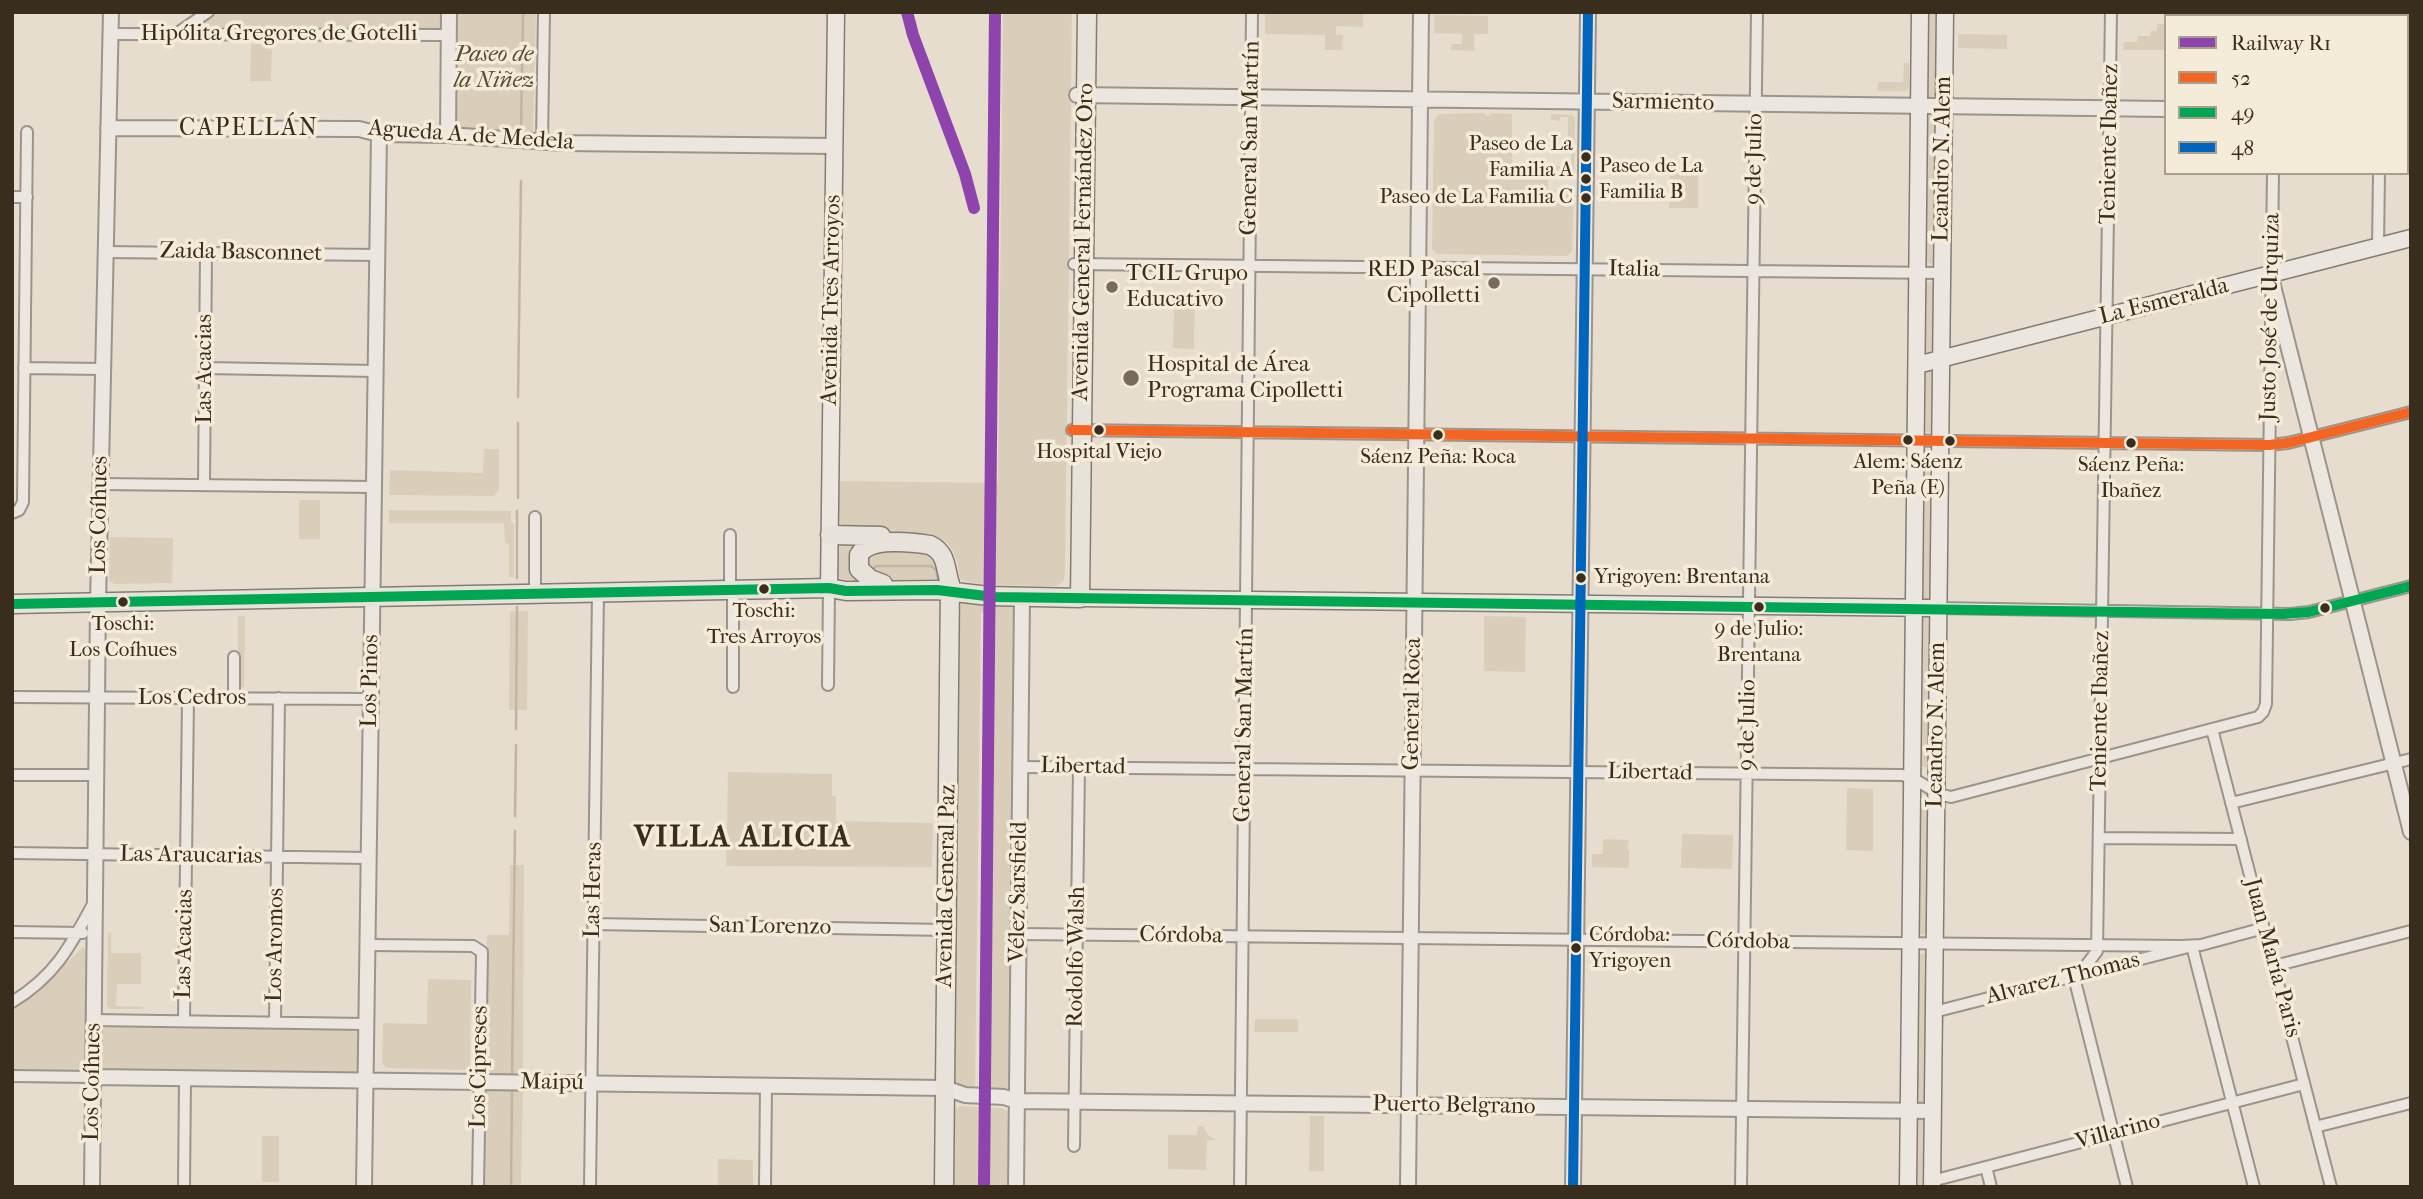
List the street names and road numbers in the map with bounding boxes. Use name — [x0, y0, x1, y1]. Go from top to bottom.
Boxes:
street label: Hipólita Gregores de Gotelli — [141, 20, 417, 48]
street label: General San Martín — [1236, 40, 1266, 236]
street label: Teniente Ibañez — [2095, 64, 2125, 224]
street label: Leandro N. Alem — [1928, 76, 1958, 242]
street label: Avenida General Fernández Oro — [1067, 83, 1101, 401]
street label: Sarmiento — [1612, 88, 1714, 118]
street label: 9 de Julio — [1740, 113, 1770, 205]
street label: Agueda A. de Medela — [367, 115, 575, 157]
street label: Avenida Tres Arroyos — [816, 195, 848, 405]
street label: Justo José de Urquiza — [2255, 213, 2287, 421]
street label: Zaida Basconnet — [159, 238, 323, 268]
street label: Italia — [1608, 256, 1660, 284]
street label: La Esmeralda — [2097, 273, 2231, 331]
street label: Las Acacias — [191, 314, 219, 424]
street label: Los Coíhues — [85, 456, 115, 574]
street label: General San Martín — [1230, 627, 1260, 823]
street label: Teniente Ibañez — [2086, 631, 2116, 791]
street label: Los Pinos — [356, 634, 386, 728]
street label: General Roca — [1398, 637, 1428, 771]
street label: Leandro N. Alem — [1922, 642, 1952, 808]
street label: 9 de Julio — [1733, 679, 1763, 771]
street label: Los Cedros — [138, 684, 246, 712]
street label: Libertad — [1040, 752, 1126, 782]
street label: Libertad — [1607, 758, 1693, 788]
street label: Avenida General Paz — [931, 784, 963, 988]
street label: Vélez Sarsfield — [1004, 821, 1034, 963]
street label: Las Araucarias — [119, 841, 263, 871]
street label: Las Heras — [579, 842, 609, 938]
street label: Juan María Paris — [2238, 876, 2306, 1040]
street label: Rodolfo Walsh — [1062, 886, 1092, 1028]
street label: Los Aromos — [261, 888, 291, 1002]
street label: Las Acacias — [170, 889, 200, 999]
street label: San Lorenzo — [709, 912, 831, 942]
street label: Córdoba — [1139, 921, 1223, 951]
street label: Córdoba — [1706, 927, 1790, 957]
street label: Alvarez Thomas — [1983, 947, 2143, 1011]
street label: Los Cipreses — [465, 1005, 495, 1129]
street label: Los Coíhues — [78, 1023, 108, 1141]
street label: Maipú — [520, 1069, 584, 1097]
street label: Puerto Belgrano — [1372, 1091, 1536, 1121]
street label: Villarino — [2073, 1107, 2163, 1157]

